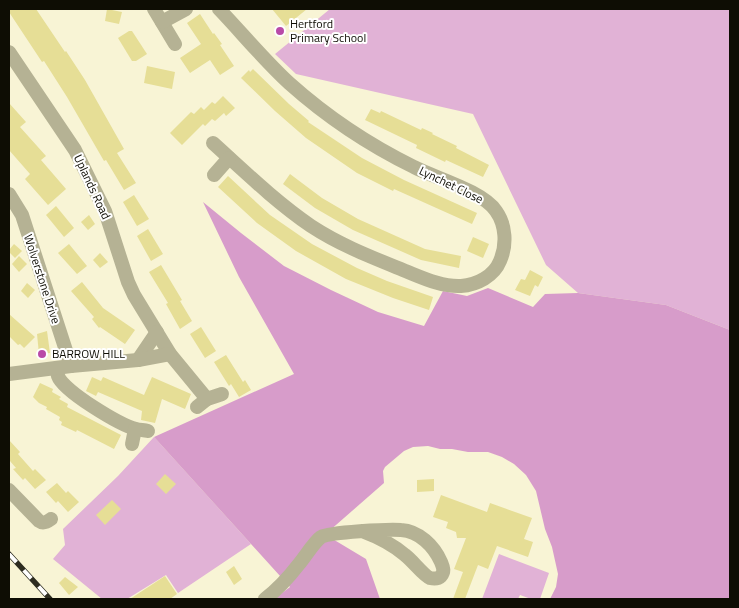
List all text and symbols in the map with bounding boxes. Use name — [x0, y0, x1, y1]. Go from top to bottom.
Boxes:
place label: Hertford Primary School — [290, 14, 366, 47]
marker: Hertford Primary School — [274, 25, 286, 37]
street label: Uplands Road — [69, 151, 116, 222]
street label: Lynchet Close — [416, 161, 487, 208]
street label: Wolverstone Drive — [19, 232, 66, 326]
place label: BARROW HILL — [52, 344, 125, 363]
marker: BARROW HILL — [36, 348, 48, 360]

